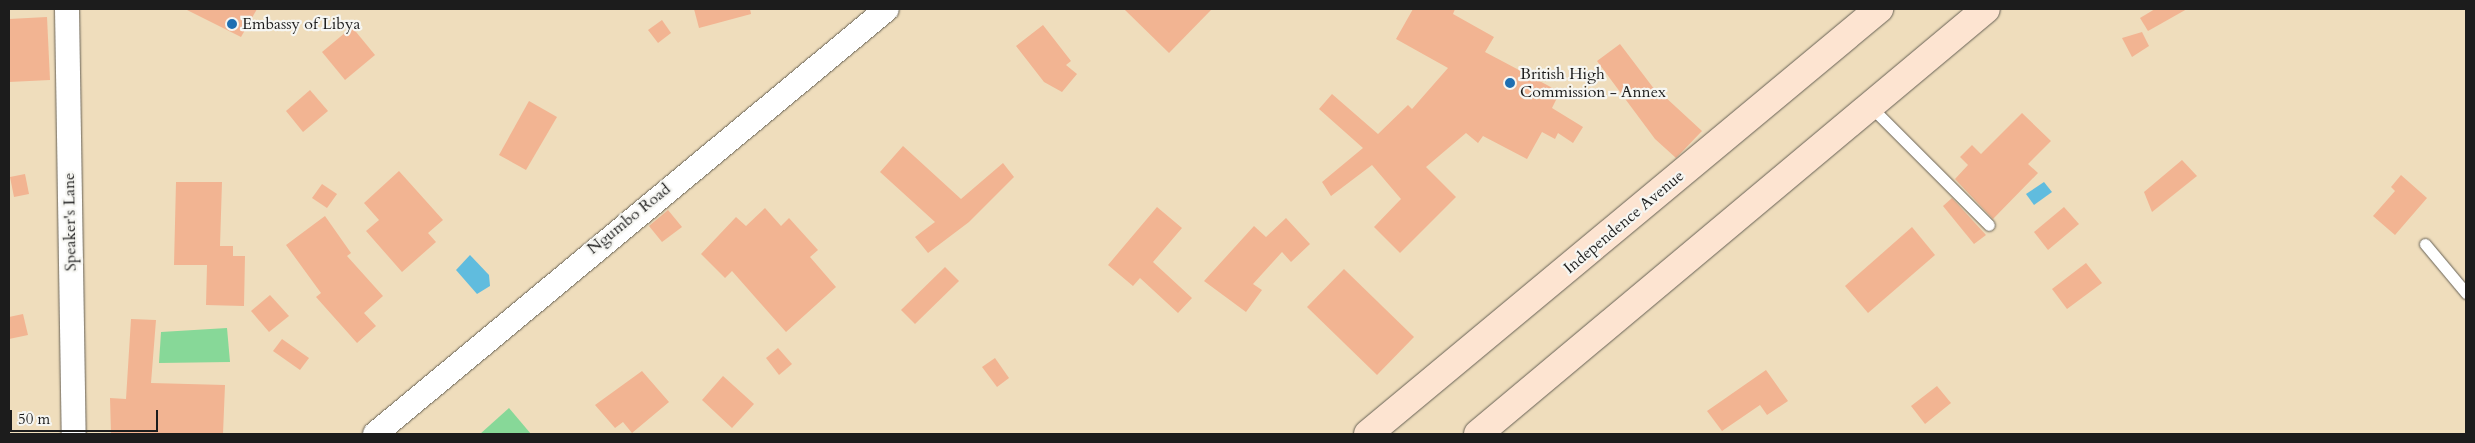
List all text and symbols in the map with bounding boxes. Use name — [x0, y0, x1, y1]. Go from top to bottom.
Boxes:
place label: Embassy of Libya — [242, 14, 360, 34]
marker: Embassy of Libya — [226, 18, 238, 30]
place label: British High Commission - Annex — [1520, 64, 1666, 102]
marker: British High Commission - Annex — [1504, 77, 1516, 89]
street label: Independence Avenue — [1560, 166, 1688, 278]
street label: Speaker's Lane — [60, 173, 80, 271]
street label: Ngumbo Road — [583, 180, 675, 258]
scale bar — [12, 400, 160, 432]
text: 50 m — [18, 409, 50, 429]

